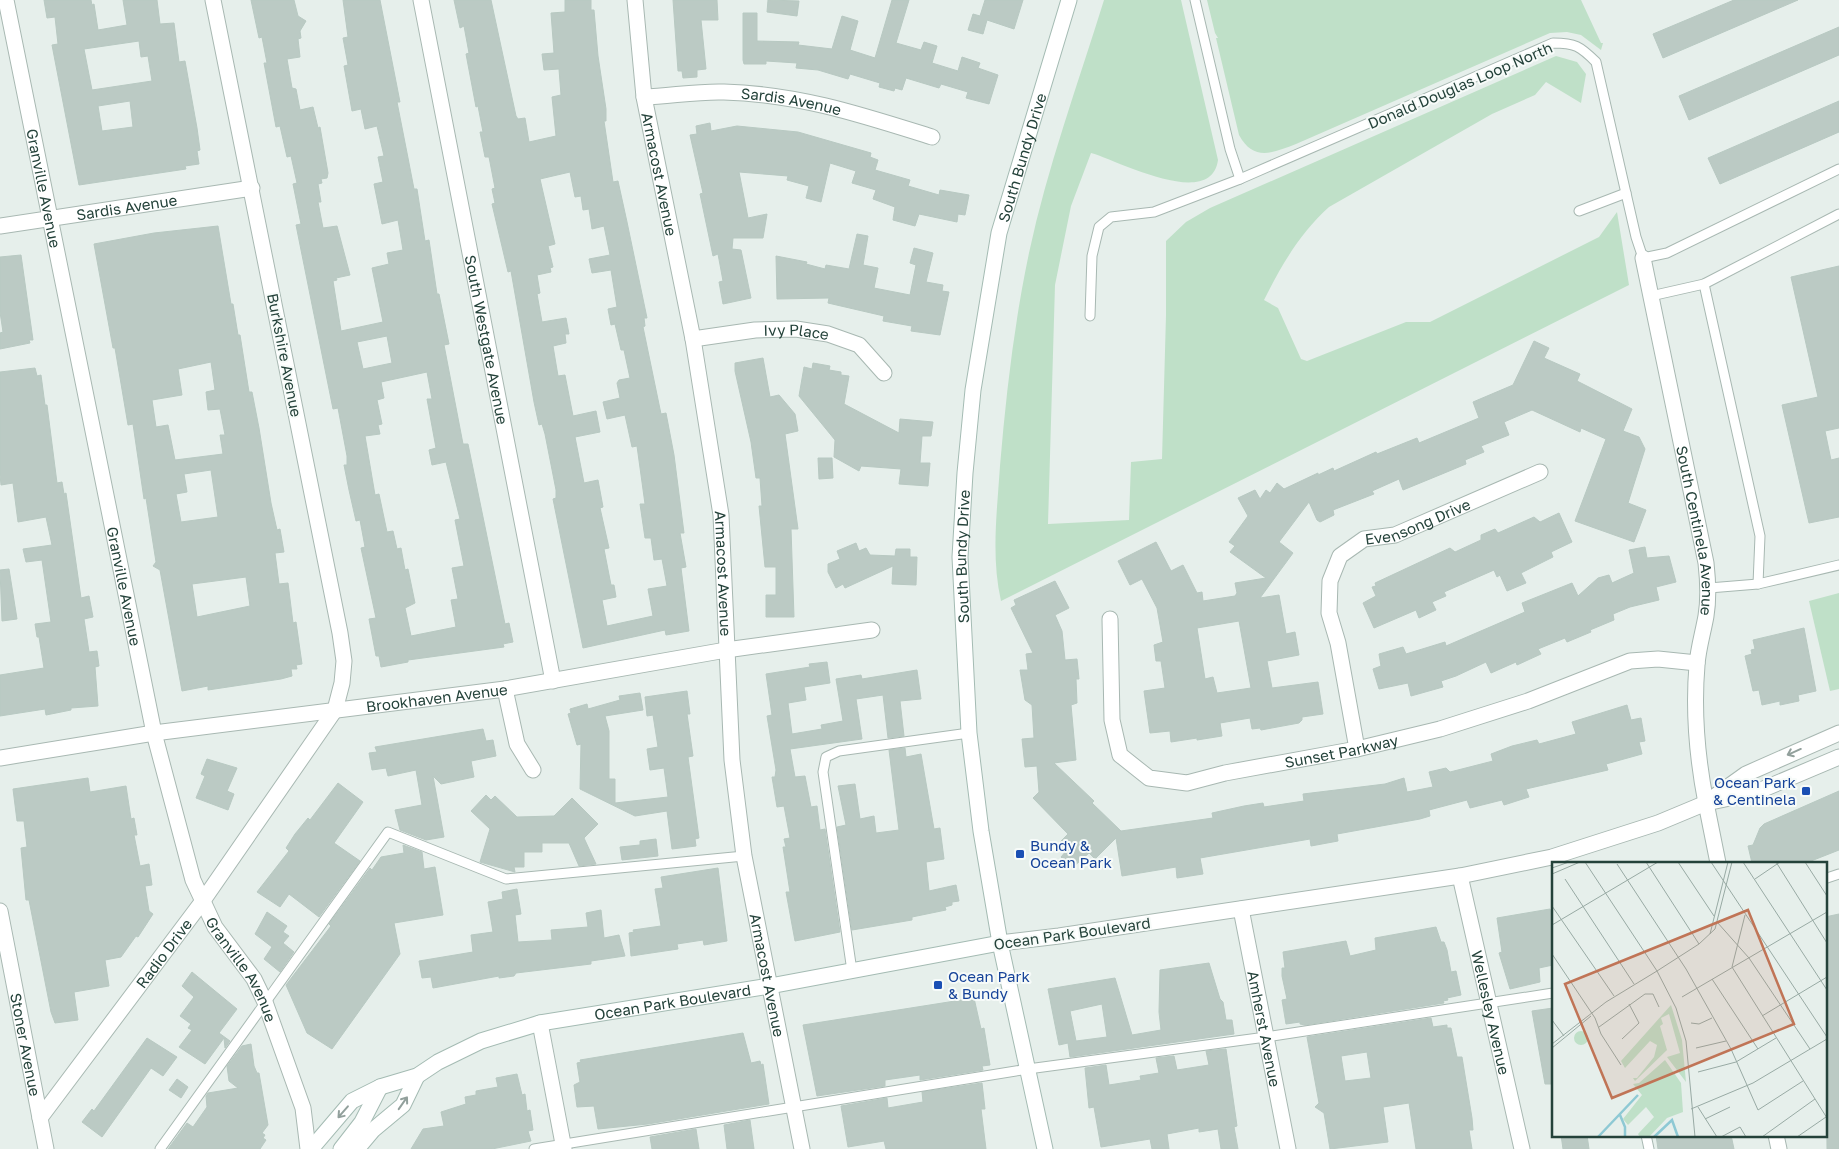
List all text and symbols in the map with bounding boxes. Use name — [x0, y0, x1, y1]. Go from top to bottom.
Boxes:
street label: Donald Douglas Loop North — [1365, 38, 1555, 132]
street label: Sardis Avenue — [740, 84, 844, 119]
street label: South Bundy Drive — [994, 91, 1050, 224]
street label: Armacost Avenue — [638, 111, 681, 238]
street label: Granville Avenue — [23, 127, 65, 250]
street label: Sardis Avenue — [75, 190, 179, 223]
street label: South Westgate Avenue — [462, 253, 512, 426]
street label: Burkshire Avenue — [264, 292, 306, 419]
street label: Ivy Place — [763, 320, 831, 343]
street label: South Centinela Avenue — [1673, 444, 1717, 617]
street label: South Bundy Drive — [951, 489, 973, 624]
street label: Evensong Drive — [1364, 494, 1473, 548]
street label: Armacost Avenue — [712, 510, 735, 637]
street label: Granville Avenue — [104, 525, 145, 648]
street label: Brookhaven Avenue — [365, 680, 509, 715]
street label: Sunset Parkway — [1283, 730, 1401, 771]
one-way arrow — [1787, 748, 1802, 758]
place label: Ocean Park & Centinela — [1713, 773, 1797, 808]
marker: Ocean Park & Centinela — [1800, 785, 1812, 797]
place label: Bundy & Ocean Park — [1030, 836, 1112, 871]
marker: Bundy & Ocean Park — [1014, 848, 1026, 860]
inset map — [1552, 862, 1826, 1136]
street label: Armacost Avenue — [747, 912, 789, 1039]
street label: Ocean Park Boulevard — [992, 913, 1152, 953]
street label: Granville Avenue — [202, 914, 280, 1024]
street label: Radio Drive — [132, 915, 196, 991]
street label: Wellesley Avenue — [1468, 949, 1514, 1077]
place label: Ocean Park & Bundy — [948, 967, 1030, 1002]
street label: Amherst Avenue — [1244, 969, 1285, 1089]
marker: Ocean Park & Bundy — [932, 979, 944, 991]
street label: Ocean Park Boulevard — [593, 980, 752, 1023]
street label: Stoner Avenue — [7, 991, 45, 1098]
one-way arrow — [397, 1096, 408, 1110]
one-way arrow — [337, 1105, 349, 1118]

